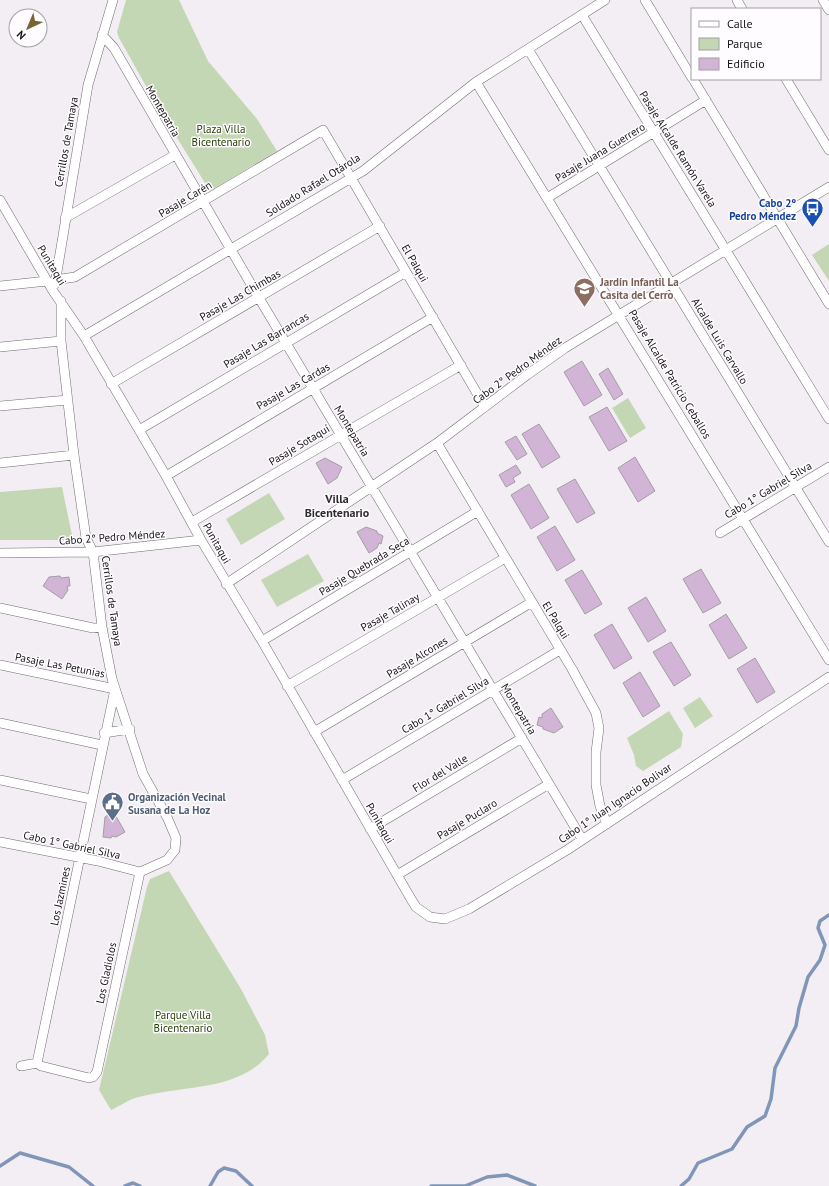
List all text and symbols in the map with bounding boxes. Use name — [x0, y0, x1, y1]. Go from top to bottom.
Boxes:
north arrow — [8, 8, 48, 48]
legend — [691, 8, 821, 80]
text: Calle — [727, 16, 753, 31]
text: N — [14, 28, 29, 43]
text: Parque — [727, 36, 762, 51]
text: Edificio — [727, 56, 765, 71]
street label: Montepatria — [143, 83, 183, 139]
street label: Pasaje Alcalde Ramón Varela — [636, 88, 720, 210]
street label: Cerrillos de Tamaya — [51, 96, 81, 188]
street label: Pasaje Juana Guerrero — [552, 119, 648, 184]
park label: Plaza Villa Bicentenario — [192, 122, 251, 149]
street label: Soldado Rafael Otárola — [263, 150, 363, 220]
street label: Pasaje Carén — [156, 178, 214, 220]
place label: Cabo 2º Pedro Méndez — [729, 196, 796, 223]
bus stop icon: Cabo 2º Pedro Méndez — [799, 196, 825, 229]
street label: Punitaqui — [35, 242, 70, 288]
street label: El Palqui — [399, 242, 431, 284]
street label: Pasaje Las Chimbas — [197, 266, 283, 324]
school or university icon: Jardín Infantil La Casita del Cerro — [572, 275, 598, 308]
place label: Jardín Infantil La Casita del Cerro — [599, 275, 679, 302]
street label: Alcalde Luis Carvallo — [689, 295, 751, 387]
street label: Pasaje Alcalde Patricio Ceballos — [626, 307, 714, 441]
street label: Pasaje Las Barrancas — [221, 309, 312, 371]
street label: Cabo 2° Pedro Méndez — [470, 333, 564, 407]
street label: Pasaje Las Cardas — [254, 359, 333, 413]
street label: Montepatria — [331, 403, 373, 459]
street label: Pasaje Sotaquí — [266, 421, 332, 469]
street label: Cabo 1° Gabriel Silva — [722, 458, 814, 522]
district label: Villa Bicentenario — [305, 491, 370, 520]
street label: Punitaqui — [200, 520, 234, 566]
street label: Cabo 2° Pedro Méndez — [58, 526, 166, 548]
street label: Pasaje Quebrada Seca — [316, 533, 412, 599]
street label: Cerrillos de Tamaya — [99, 555, 125, 647]
street label: Pasaje Talinay — [358, 589, 423, 634]
street label: El Palqui — [539, 599, 573, 641]
street label: Pasaje Alcones — [384, 633, 450, 681]
street label: Pasaje Las Petunias — [14, 649, 107, 681]
street label: Cabo 1° Gabriel Silva — [399, 673, 491, 737]
street label: Montepatria — [498, 681, 540, 737]
street label: Flor del Valle — [410, 751, 471, 795]
street label: Cabo 1° Juan Ignacio Bolívar — [556, 760, 675, 846]
public building icon: Organización Vecinal Susana de La Hoz — [99, 790, 125, 823]
place label: Organización Vecinal Susana de La Hoz — [128, 790, 227, 817]
street label: Pasaje Puclaro — [434, 796, 500, 842]
street label: Punitaqui — [363, 800, 397, 846]
street label: Cabo 1° Gabriel Silva — [22, 828, 122, 862]
street label: Los Jazmines — [47, 865, 73, 927]
street label: Los Gladiolos — [93, 941, 119, 1005]
park label: Parque Villa Bicentenario — [154, 1008, 213, 1035]

